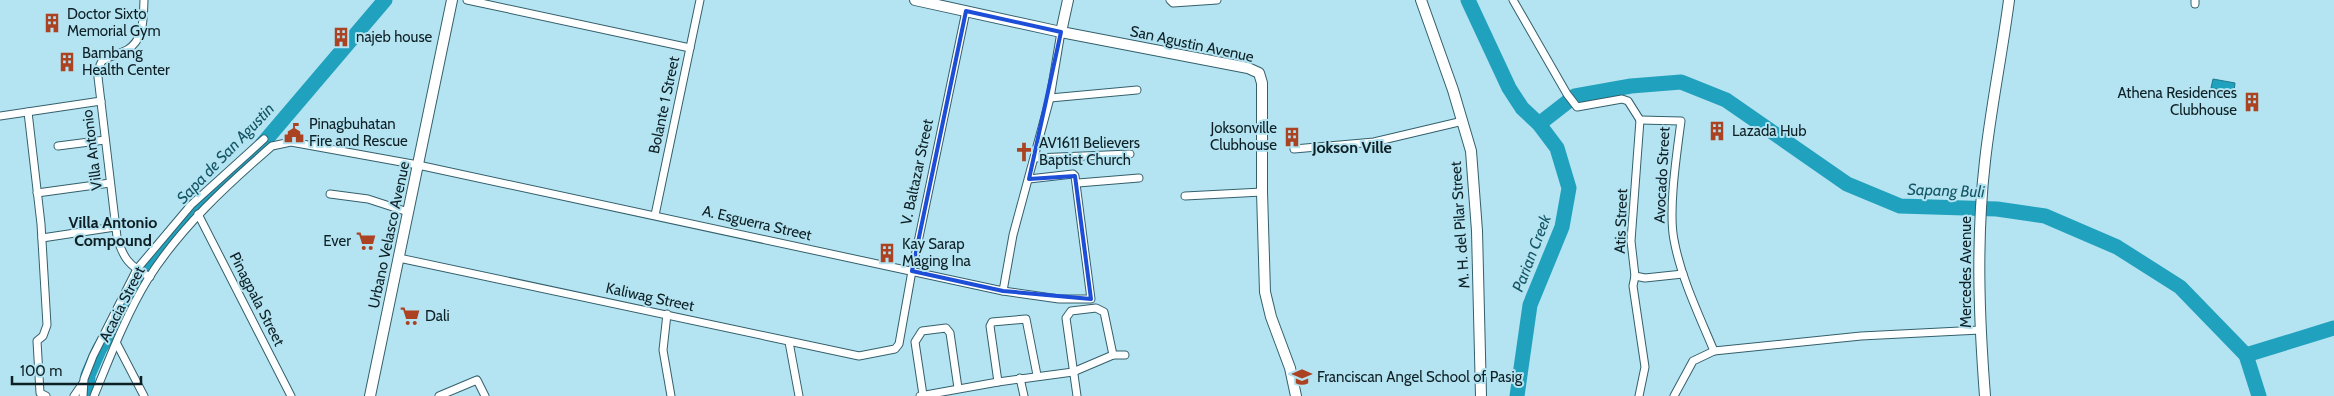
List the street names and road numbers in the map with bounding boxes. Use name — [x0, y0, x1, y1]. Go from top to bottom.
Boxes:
street label: San Agustin Avenue — [1129, 22, 1256, 66]
street label: Bolante 1 Street — [645, 55, 683, 155]
street label: Villa Antonio — [78, 109, 106, 191]
street label: V. Baltazar Street — [897, 117, 937, 227]
street label: Avocado Street — [1650, 126, 1674, 224]
street label: Urbano Velasco Avenue — [365, 160, 413, 310]
street label: M. H. del Pilar Street — [1447, 161, 1473, 289]
street label: Atis Street — [1611, 188, 1631, 254]
street label: A. Esguerra Street — [701, 202, 813, 244]
street label: Mercedes Avenue — [1957, 216, 1975, 328]
street label: Pinagpala Street — [226, 249, 288, 349]
street label: Acacia Street — [95, 263, 149, 345]
street label: Kaliwag Street — [604, 279, 696, 315]

